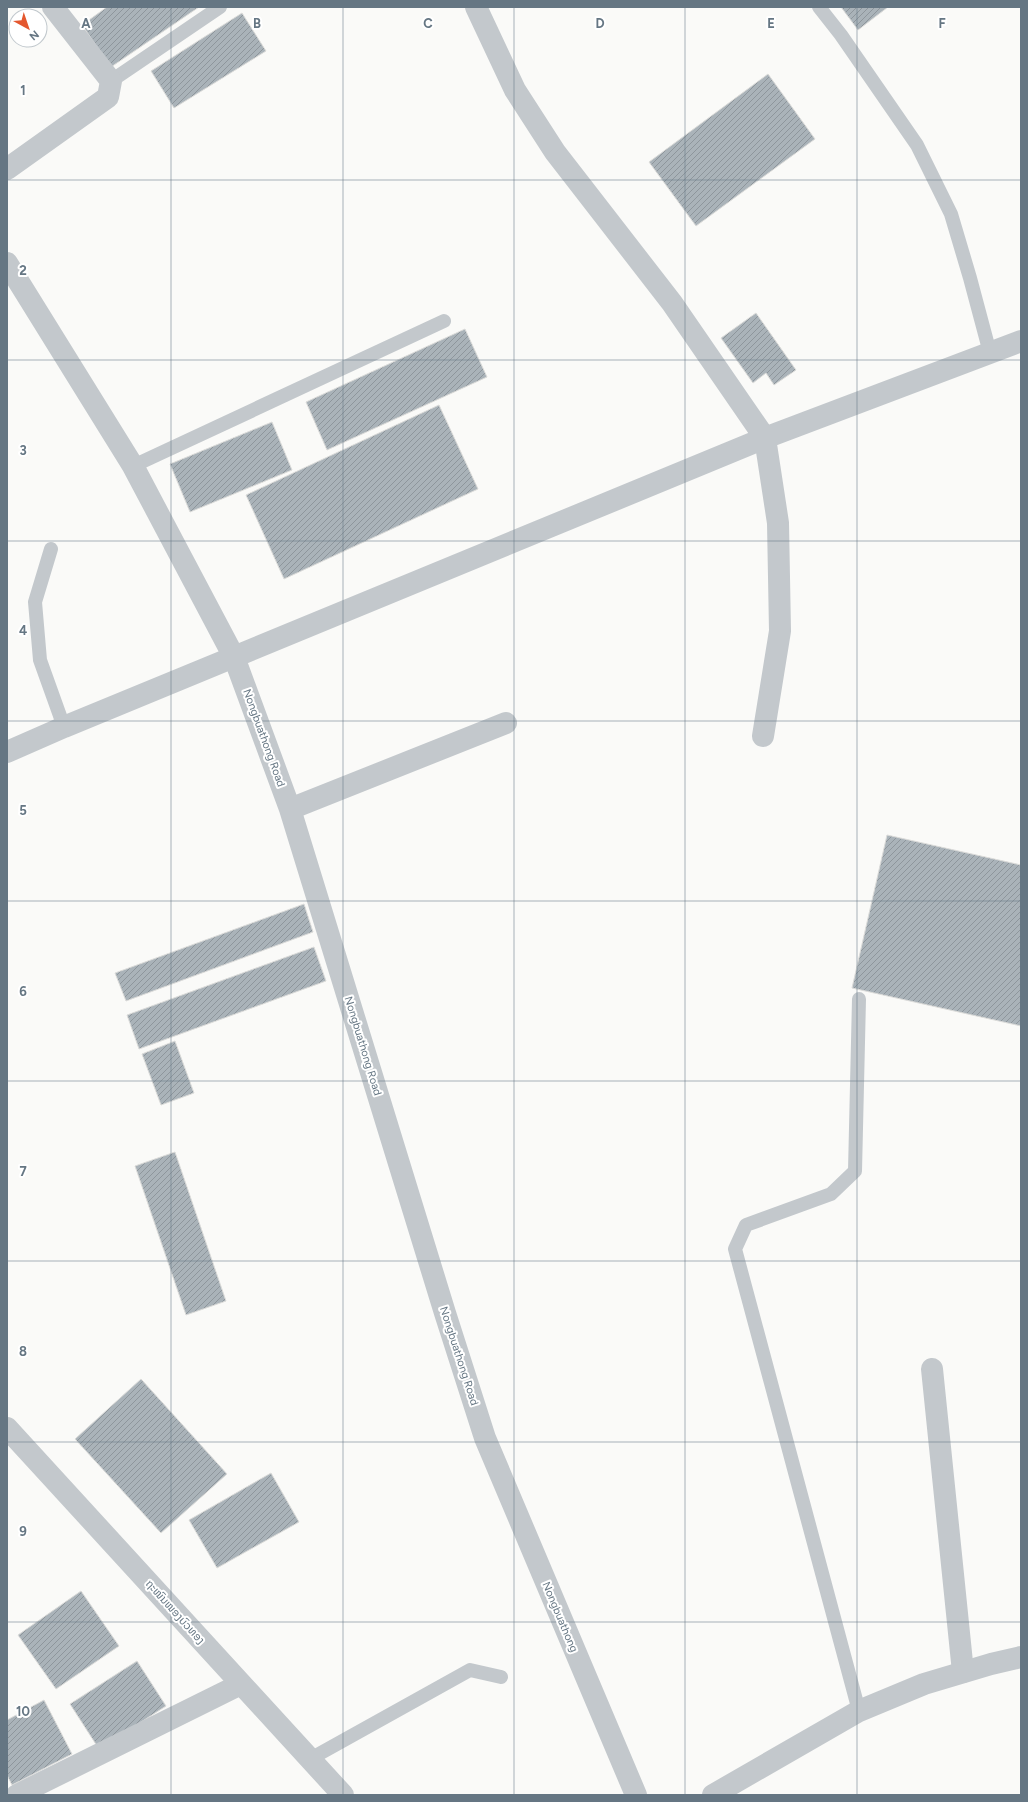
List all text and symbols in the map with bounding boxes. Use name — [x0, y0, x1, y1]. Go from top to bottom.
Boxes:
north arrow — [8, 8, 48, 48]
text: A — [81, 16, 91, 31]
text: B — [253, 16, 261, 31]
text: C — [423, 16, 433, 31]
text: D — [595, 16, 605, 31]
text: E — [767, 16, 775, 31]
text: F — [938, 16, 946, 31]
text: N — [27, 28, 42, 43]
text: 1 — [20, 83, 26, 98]
text: 2 — [19, 263, 27, 278]
text: 3 — [19, 443, 27, 458]
text: 4 — [19, 623, 27, 638]
street label: Nongbuathong Road — [240, 687, 288, 789]
text: 5 — [19, 803, 27, 818]
text: 6 — [19, 984, 27, 999]
street label: Nongbuathong Road — [342, 995, 384, 1097]
text: 7 — [19, 1164, 27, 1179]
street label: Nongbuathong Road — [437, 1305, 481, 1407]
text: 8 — [19, 1344, 27, 1359]
text: 9 — [19, 1524, 27, 1539]
street label: ຖະໜົນໜອງບົວທອງ — [143, 1577, 207, 1647]
street label: Nongbuathong — [539, 1580, 581, 1654]
text: 10 — [16, 1704, 30, 1719]

